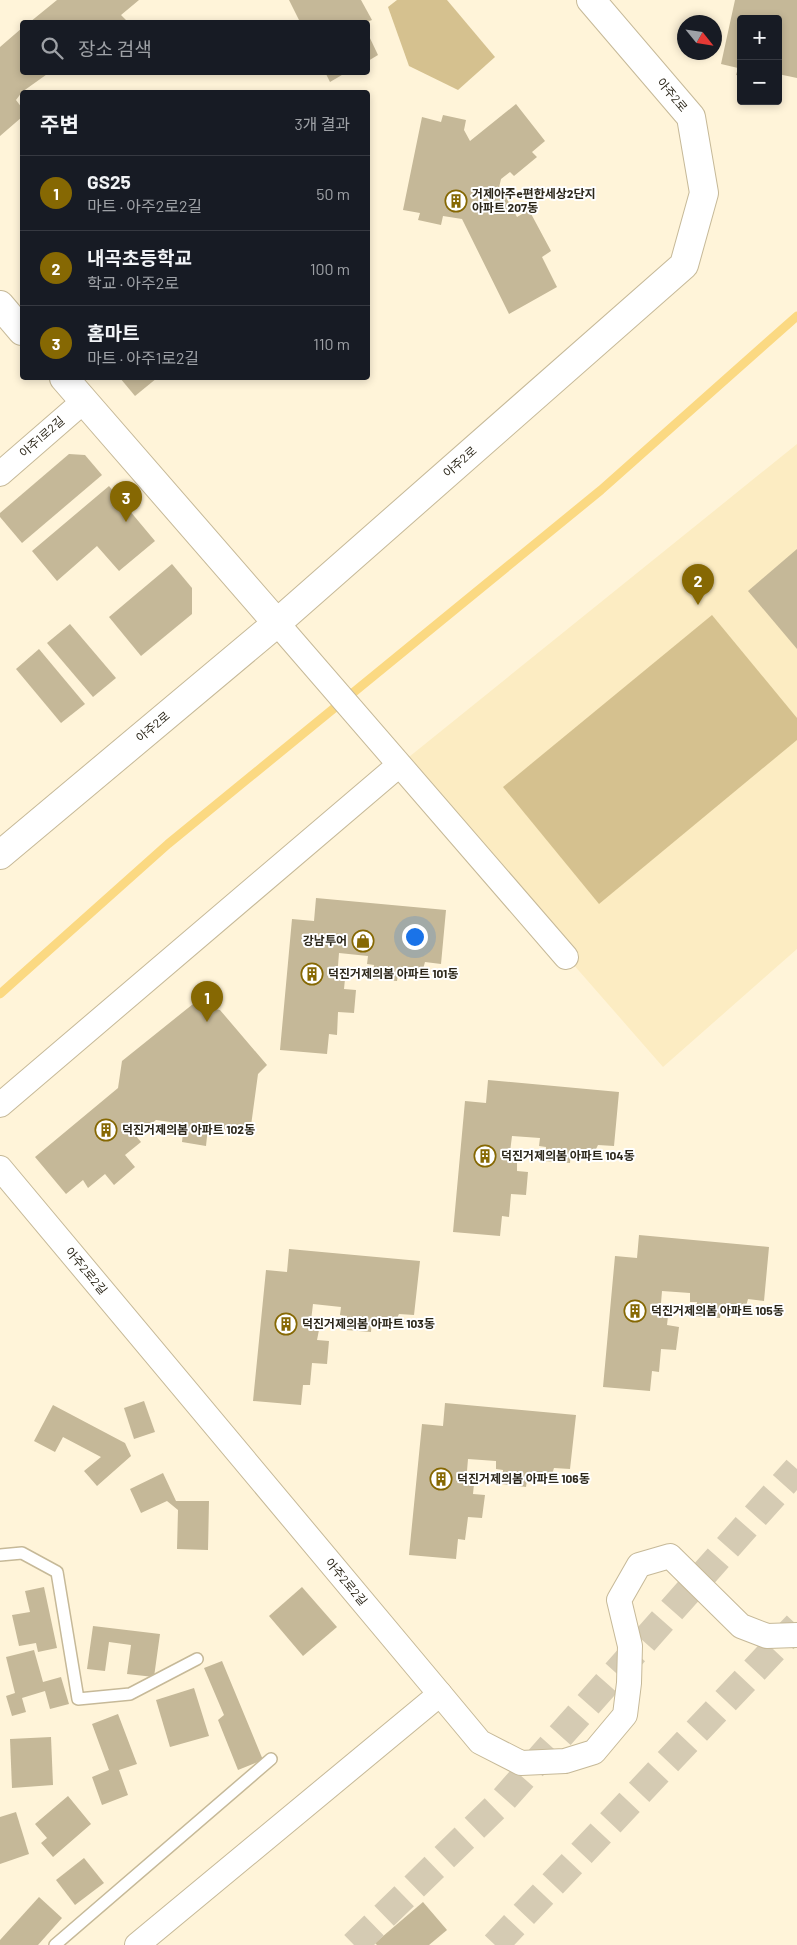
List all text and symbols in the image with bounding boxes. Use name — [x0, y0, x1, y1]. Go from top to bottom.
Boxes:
north arrow — [677, 15, 722, 60]
map controls — [737, 15, 782, 105]
button: + — [737, 15, 782, 60]
search box — [20, 20, 370, 75]
icon: search — [38, 34, 66, 62]
text: 장소 검색 — [78, 37, 152, 60]
button: − — [737, 60, 782, 105]
street label: 아주2로 — [655, 75, 691, 114]
text: 주변 — [40, 111, 79, 136]
text: 3개 결과 — [294, 114, 350, 133]
text: GS25 — [87, 170, 131, 193]
text: 1 — [53, 184, 59, 203]
text: 50 m — [316, 184, 350, 203]
place label: 거제아주e편한세상2단지 아파트 207동 — [472, 186, 596, 214]
building icon: 거제아주e편한세상2단지 아파트 207동 — [444, 189, 468, 213]
text: 마트 · 아주2로2길 — [87, 196, 202, 215]
text: 내곡초등학교 — [87, 246, 192, 269]
text: 2 — [52, 259, 60, 278]
text: 100 m — [310, 259, 350, 278]
text: 학교 · 아주2로 — [87, 273, 179, 292]
text: 홈마트 — [87, 321, 139, 344]
text: 3 — [52, 334, 60, 353]
text: 110 m — [313, 334, 350, 353]
text: 마트 · 아주1로2길 — [87, 348, 199, 367]
street label: 아주1로2길 — [16, 413, 67, 460]
street label: 아주2로 — [440, 443, 479, 480]
pin: 3 — [110, 481, 142, 522]
pin: 2 — [682, 564, 714, 605]
street label: 아주2로 — [133, 708, 172, 744]
your location — [402, 924, 428, 950]
shop icon: 강남투어 — [351, 929, 375, 953]
place label: 강남투어 — [303, 933, 347, 947]
building icon: 덕진거제의봄 아파트 101동 — [300, 962, 324, 986]
place label: 덕진거제의봄 아파트 101동 — [328, 966, 458, 980]
pin: 1 — [191, 981, 223, 1022]
building icon: 덕진거제의봄 아파트 102동 — [94, 1118, 118, 1142]
place label: 덕진거제의봄 아파트 102동 — [122, 1122, 255, 1136]
building icon: 덕진거제의봄 아파트 104동 — [473, 1144, 497, 1168]
place label: 덕진거제의봄 아파트 104동 — [501, 1148, 635, 1162]
street label: 아주2로2길 — [63, 1244, 110, 1297]
building icon: 덕진거제의봄 아파트 105동 — [623, 1299, 647, 1323]
place label: 덕진거제의봄 아파트 105동 — [651, 1303, 784, 1317]
building icon: 덕진거제의봄 아파트 103동 — [274, 1312, 298, 1336]
place label: 덕진거제의봄 아파트 103동 — [302, 1316, 435, 1330]
building icon: 덕진거제의봄 아파트 106동 — [429, 1467, 453, 1491]
place label: 덕진거제의봄 아파트 106동 — [457, 1471, 590, 1485]
street label: 아주2로2길 — [323, 1555, 370, 1608]

